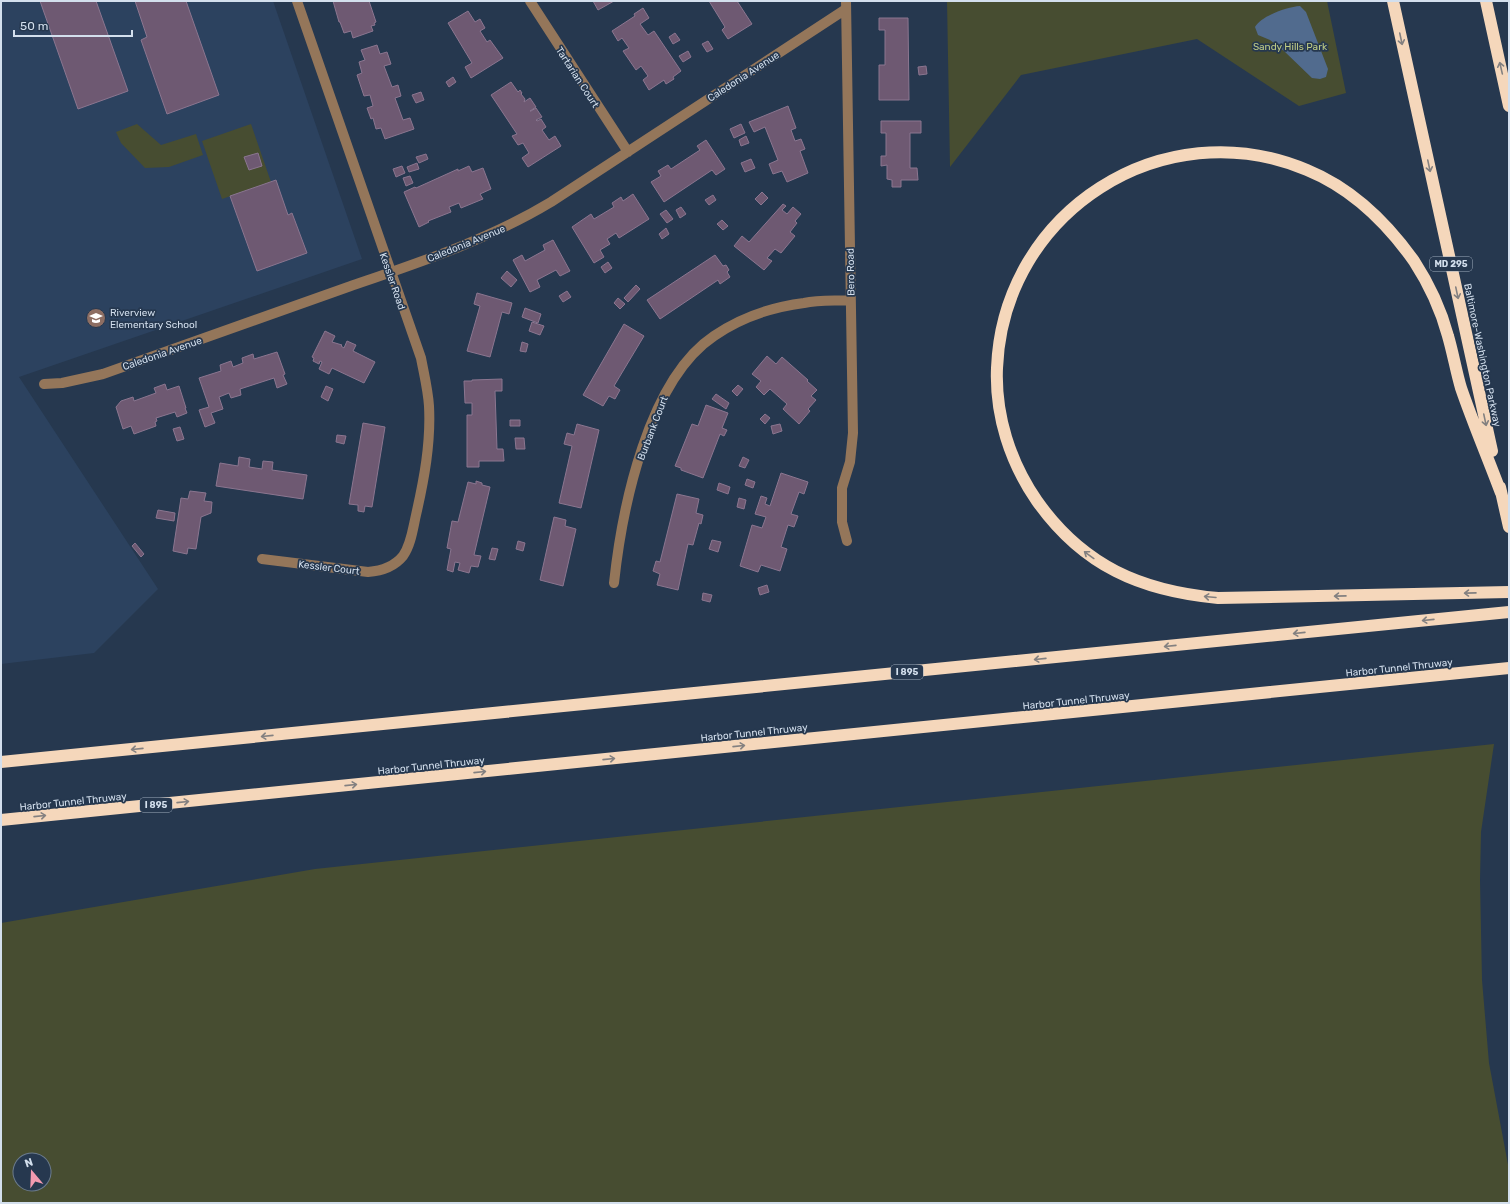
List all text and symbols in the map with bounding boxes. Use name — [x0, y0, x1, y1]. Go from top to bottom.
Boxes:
scale bar — [14, 12, 132, 38]
text: 50 m — [20, 19, 48, 33]
one-way arrow — [1397, 32, 1405, 45]
park label: Sandy Hills Park — [1253, 41, 1328, 53]
street label: Tartarian Court — [553, 45, 601, 110]
street label: Caledonia Avenue — [705, 49, 782, 105]
one-way arrow — [1496, 62, 1504, 75]
one-way arrow — [1425, 159, 1433, 172]
street label: Caledonia Avenue — [426, 223, 508, 265]
street label: Bero Road — [845, 248, 857, 296]
street label: Kessler Road — [377, 251, 407, 311]
road number: MD 295 — [1430, 257, 1472, 271]
street label: Baltimore-Washington Parkway — [1461, 282, 1503, 428]
one-way arrow — [1453, 286, 1461, 299]
school or university icon: Riverview Elementary School — [85, 307, 107, 329]
place label: Riverview Elementary School — [110, 307, 197, 331]
street label: Caledonia Avenue — [121, 335, 204, 373]
street label: Burbank Court — [635, 395, 671, 462]
one-way arrow — [1482, 413, 1490, 426]
one-way arrow — [1084, 551, 1095, 559]
street label: Kessler Court — [298, 558, 360, 578]
one-way arrow — [1464, 589, 1477, 597]
one-way arrow — [1334, 592, 1347, 600]
one-way arrow — [1204, 594, 1217, 601]
one-way arrow — [1422, 616, 1435, 624]
one-way arrow — [1293, 629, 1306, 636]
one-way arrow — [1164, 642, 1177, 649]
one-way arrow — [1034, 655, 1047, 662]
street label: Harbor Tunnel Thruway — [1345, 656, 1454, 680]
road number: I 895 — [891, 665, 923, 679]
street label: Harbor Tunnel Thruway — [1022, 689, 1131, 713]
street label: Harbor Tunnel Thruway — [700, 721, 809, 745]
one-way arrow — [261, 732, 274, 739]
one-way arrow — [732, 742, 745, 750]
one-way arrow — [131, 745, 144, 752]
street label: Harbor Tunnel Thruway — [377, 754, 486, 778]
one-way arrow — [602, 755, 615, 763]
one-way arrow — [473, 768, 486, 776]
one-way arrow — [344, 781, 357, 789]
street label: Harbor Tunnel Thruway — [19, 790, 128, 814]
road number: I 895 — [140, 798, 172, 812]
one-way arrow — [176, 798, 189, 806]
one-way arrow — [33, 813, 46, 820]
north arrow — [12, 1152, 52, 1192]
text: N — [23, 1156, 35, 1170]

